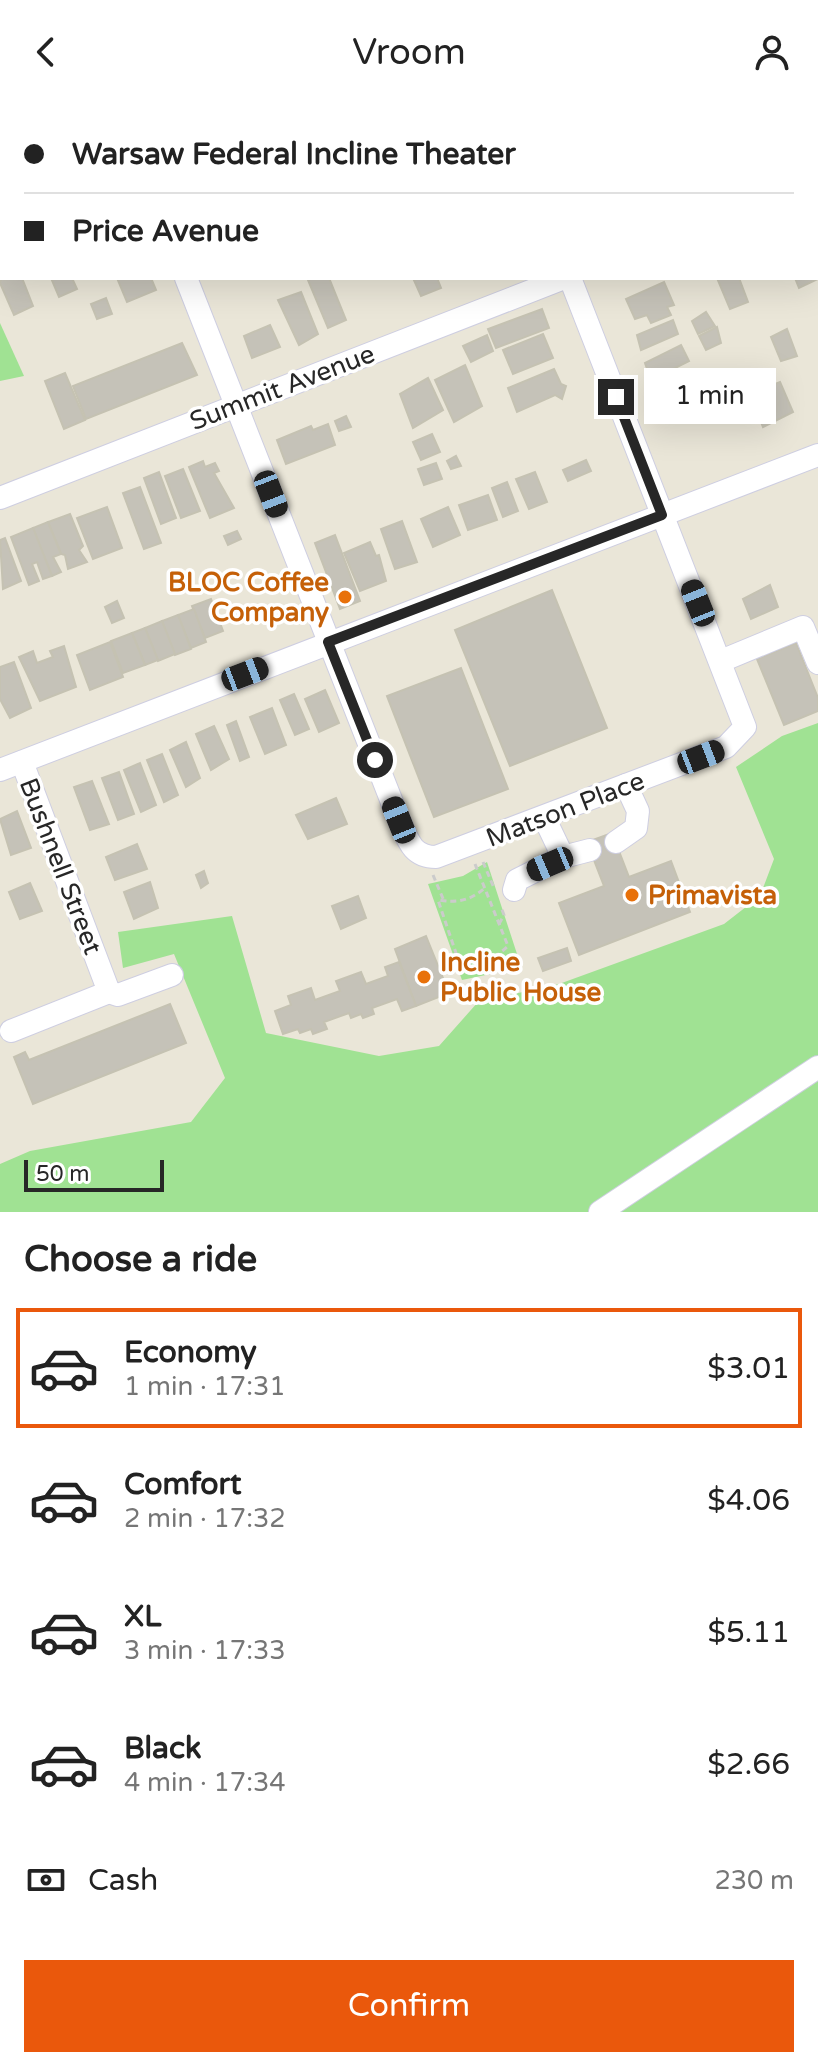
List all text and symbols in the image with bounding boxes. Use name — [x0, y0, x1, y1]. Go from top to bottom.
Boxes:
icon: back — [24, 30, 68, 74]
icon: person — [750, 30, 794, 74]
text: Vroom — [352, 31, 466, 74]
text: Warsaw Federal Incline Theater — [72, 136, 516, 173]
text: Price Avenue — [72, 213, 259, 250]
street label: Summit Avenue — [185, 338, 379, 437]
callout: 1 min — [644, 369, 776, 425]
route end — [598, 379, 634, 415]
text: 1 min — [675, 380, 745, 411]
car — [251, 467, 291, 521]
place label: BLOC Coffee Company — [168, 567, 329, 628]
car — [678, 576, 718, 630]
marker: BLOC Coffee Company — [336, 588, 354, 606]
car — [218, 654, 272, 694]
car — [674, 737, 728, 777]
route start — [357, 742, 393, 778]
street label: Matson Place — [482, 765, 649, 854]
street label: Bushnell Street — [13, 774, 108, 959]
car — [379, 793, 419, 847]
car — [523, 844, 577, 884]
place label: Primavista — [648, 880, 777, 911]
marker: Primavista — [623, 886, 641, 904]
place label: Incline Public House — [440, 947, 601, 1008]
marker: Incline Public House — [415, 968, 433, 986]
scale bar — [24, 1156, 164, 1192]
text: 50 m — [36, 1161, 90, 1187]
text: Choose a ride — [24, 1238, 257, 1281]
icon: car — [28, 1332, 100, 1404]
text: Economy — [124, 1334, 257, 1371]
text: $3.01 — [707, 1350, 790, 1387]
text: 1 min · 17:31 — [124, 1371, 286, 1402]
icon: car — [28, 1464, 100, 1536]
text: Comfort — [124, 1466, 242, 1503]
text: $4.06 — [707, 1482, 790, 1519]
text: 2 min · 17:32 — [124, 1503, 286, 1534]
icon: car — [28, 1596, 100, 1668]
text: XL — [124, 1598, 161, 1635]
text: $5.11 — [708, 1614, 790, 1651]
text: 3 min · 17:33 — [124, 1635, 286, 1666]
icon: car — [28, 1728, 100, 1800]
text: Black — [124, 1730, 201, 1767]
text: $2.66 — [707, 1746, 790, 1783]
text: 4 min · 17:34 — [124, 1767, 286, 1798]
icon: cash — [24, 1858, 68, 1902]
text: Cash — [88, 1862, 158, 1899]
text: 230 m — [714, 1865, 794, 1896]
button: Confirm — [24, 1960, 794, 2052]

